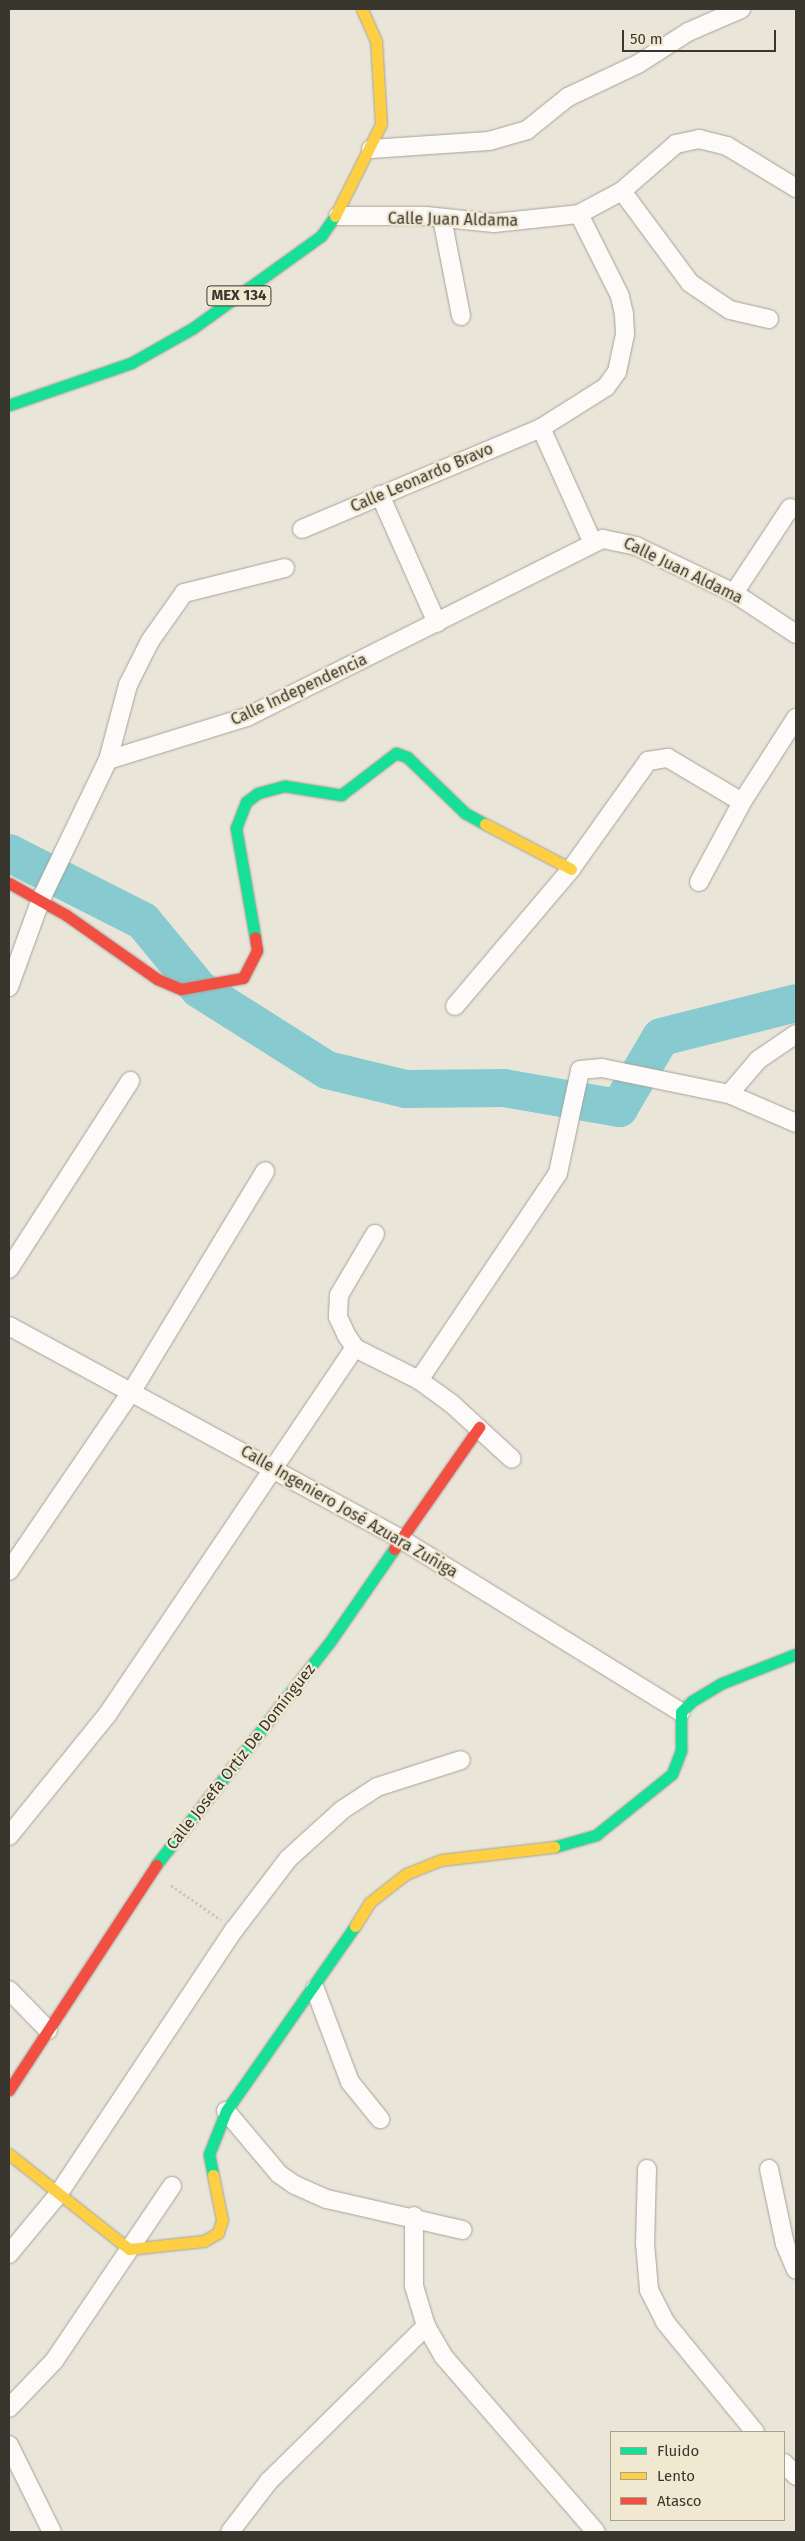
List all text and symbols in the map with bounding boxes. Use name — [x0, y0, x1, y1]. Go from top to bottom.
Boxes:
scale bar — [625, 20, 779, 52]
text: 50 m — [630, 30, 663, 48]
street label: Calle Juan Aldama — [388, 209, 518, 231]
road number: MEX 134 — [205, 284, 273, 308]
street label: Calle Leonardo Bravo — [348, 439, 496, 517]
street label: Calle Juan Aldama — [620, 534, 746, 608]
street label: Calle Independencia — [228, 650, 370, 730]
street label: Calle Ingeniero José Azuara Zuñiga — [237, 1442, 461, 1582]
street label: Calle Josefa Ortiz De Domínguez — [163, 1660, 319, 1854]
legend — [610, 2431, 785, 2521]
text: Fluido — [657, 2442, 699, 2460]
text: Lento — [657, 2467, 695, 2485]
text: Atasco — [657, 2492, 702, 2510]

